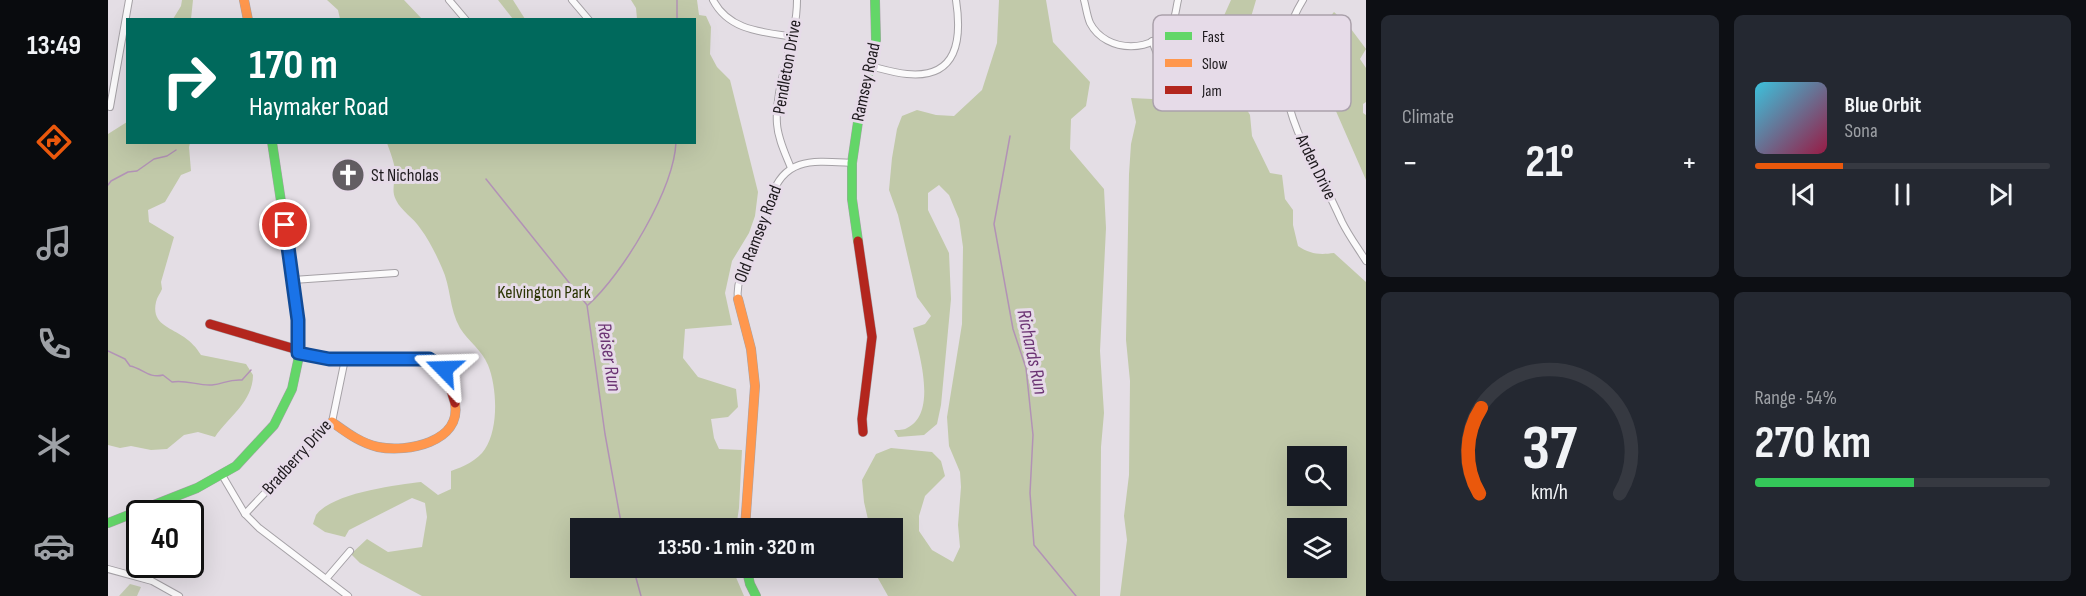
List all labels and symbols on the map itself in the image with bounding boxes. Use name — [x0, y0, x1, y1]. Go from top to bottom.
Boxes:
legend — [1153, 15, 1351, 111]
street label: Pendleton Drive — [768, 18, 806, 116]
text: Fast — [1202, 28, 1225, 47]
street label: Ramsey Road — [847, 41, 885, 123]
text: Slow — [1202, 55, 1227, 74]
text: Jam — [1201, 82, 1222, 101]
street label: Arden Drive — [1291, 130, 1341, 203]
church icon: St Nicholas — [330, 157, 366, 193]
place label: St Nicholas — [371, 165, 439, 186]
street label: Old Ramsey Road — [730, 182, 786, 286]
pin — [259, 199, 310, 250]
park label: Kelvington Park — [497, 282, 591, 303]
water label: Richards Run — [1011, 307, 1053, 397]
water label: Reiser Run — [592, 321, 626, 393]
position arrow — [412, 337, 476, 401]
street label: Bradberry Drive — [258, 415, 336, 499]
speed limit sign: 40 — [126, 500, 204, 578]

